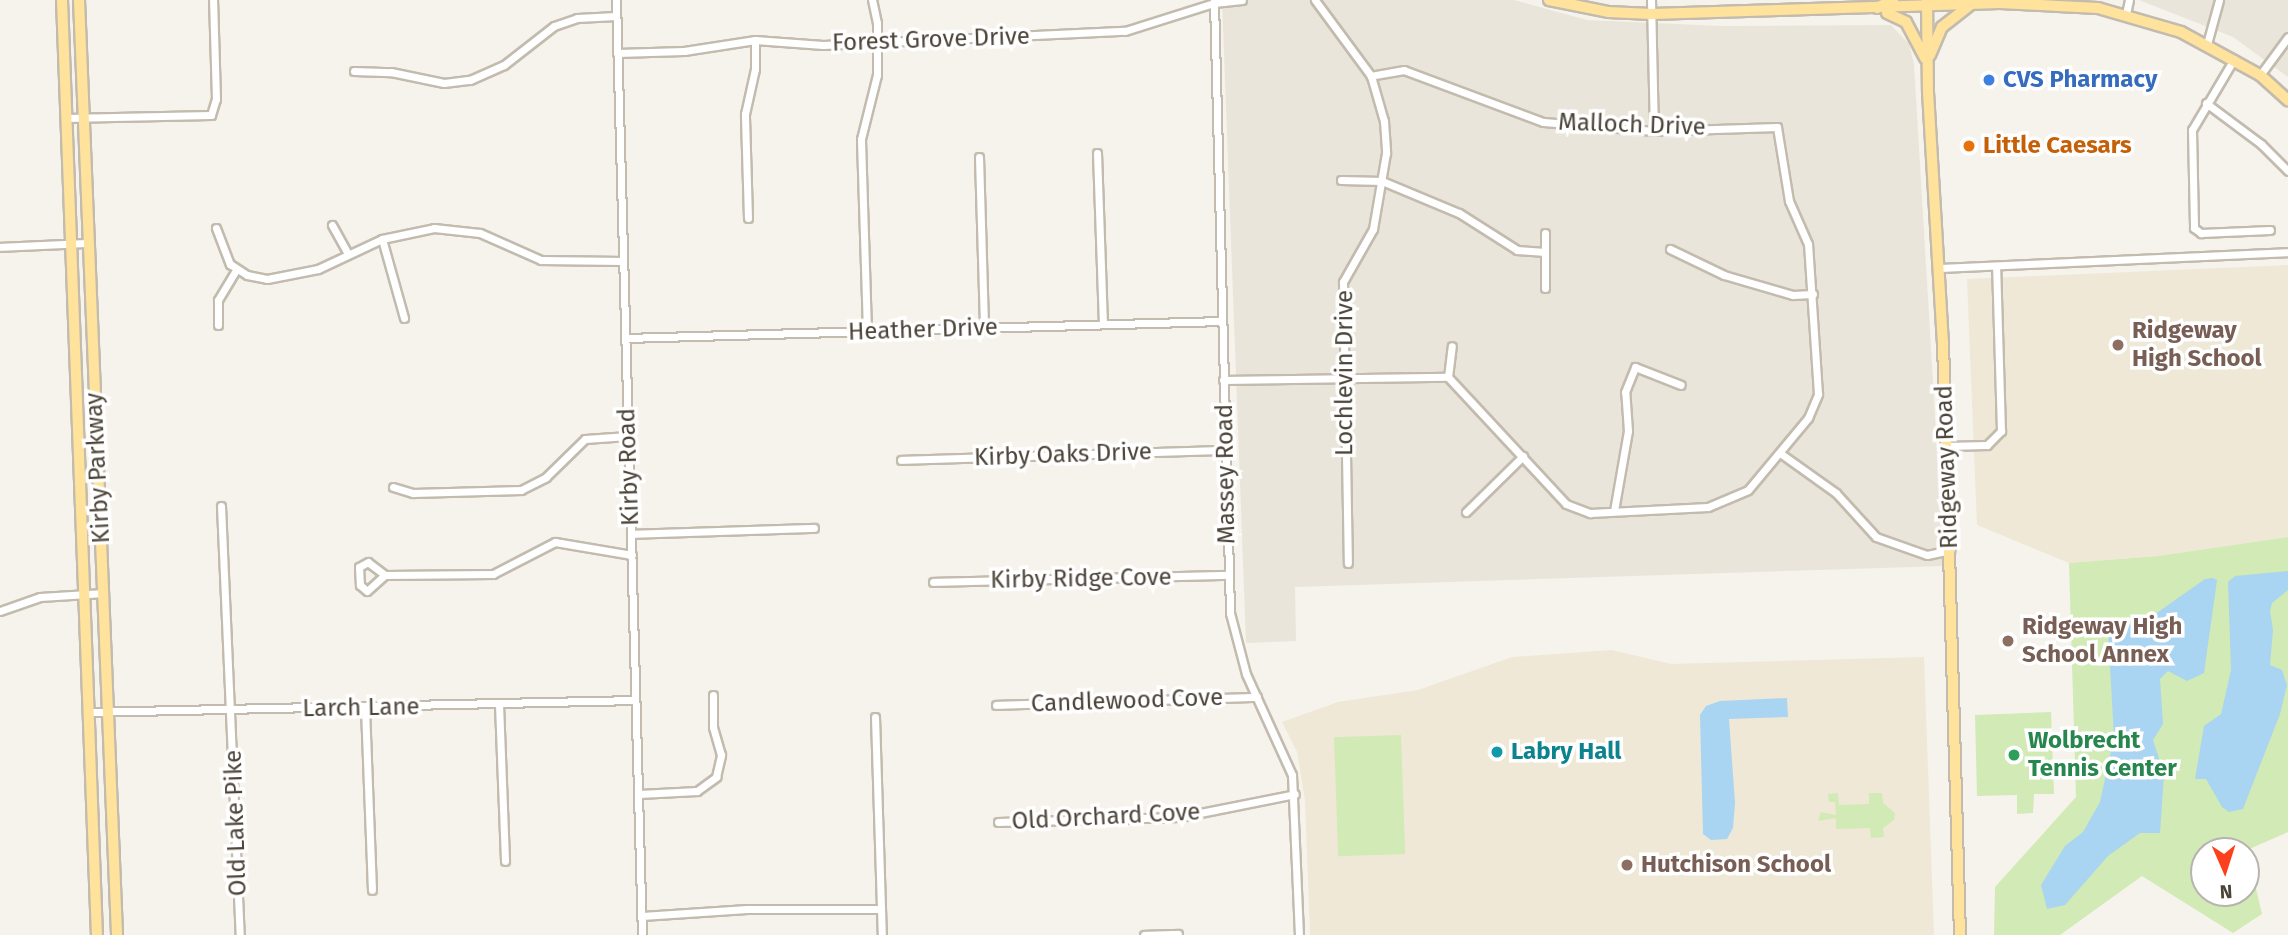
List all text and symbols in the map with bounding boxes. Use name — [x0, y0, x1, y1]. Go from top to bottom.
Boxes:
street label: Forest Grove Drive — [832, 22, 1030, 58]
place label: CVS Pharmacy — [2003, 66, 2157, 94]
marker: CVS Pharmacy — [1981, 72, 1997, 88]
street label: Malloch Drive — [1558, 108, 1706, 142]
place label: Little Caesars — [1983, 132, 2132, 160]
marker: Little Caesars — [1961, 138, 1977, 154]
street label: Lochlevin Drive — [1331, 290, 1359, 456]
street label: Heather Drive — [848, 313, 998, 347]
place label: Ridgeway High School — [2132, 317, 2262, 373]
marker: Ridgeway High School — [2110, 337, 2126, 353]
street label: Ridgeway Road — [1930, 385, 1964, 549]
street label: Kirby Parkway — [80, 392, 116, 544]
street label: Massey Road — [1210, 404, 1242, 544]
street label: Kirby Road — [613, 408, 645, 526]
street label: Kirby Oaks Drive — [974, 438, 1152, 472]
street label: Kirby Ridge Cove — [990, 563, 1172, 595]
place label: Ridgeway High School Annex — [2022, 613, 2182, 669]
marker: Ridgeway High School Annex — [2000, 633, 2016, 649]
street label: Candlewood Cove — [1030, 683, 1224, 719]
street label: Larch Lane — [302, 693, 420, 723]
place label: Wolbrecht Tennis Center — [2028, 727, 2177, 783]
place label: Labry Hall — [1511, 738, 1621, 766]
marker: Labry Hall — [1489, 744, 1505, 760]
marker: Wolbrecht Tennis Center — [2006, 747, 2022, 763]
street label: Old Lake Pike — [219, 749, 253, 897]
street label: Old Orchard Cove — [1011, 798, 1201, 836]
north arrow — [2190, 837, 2260, 907]
place label: Hutchison School — [1641, 851, 1831, 879]
marker: Hutchison School — [1619, 857, 1635, 873]
text: N — [2219, 880, 2233, 903]

